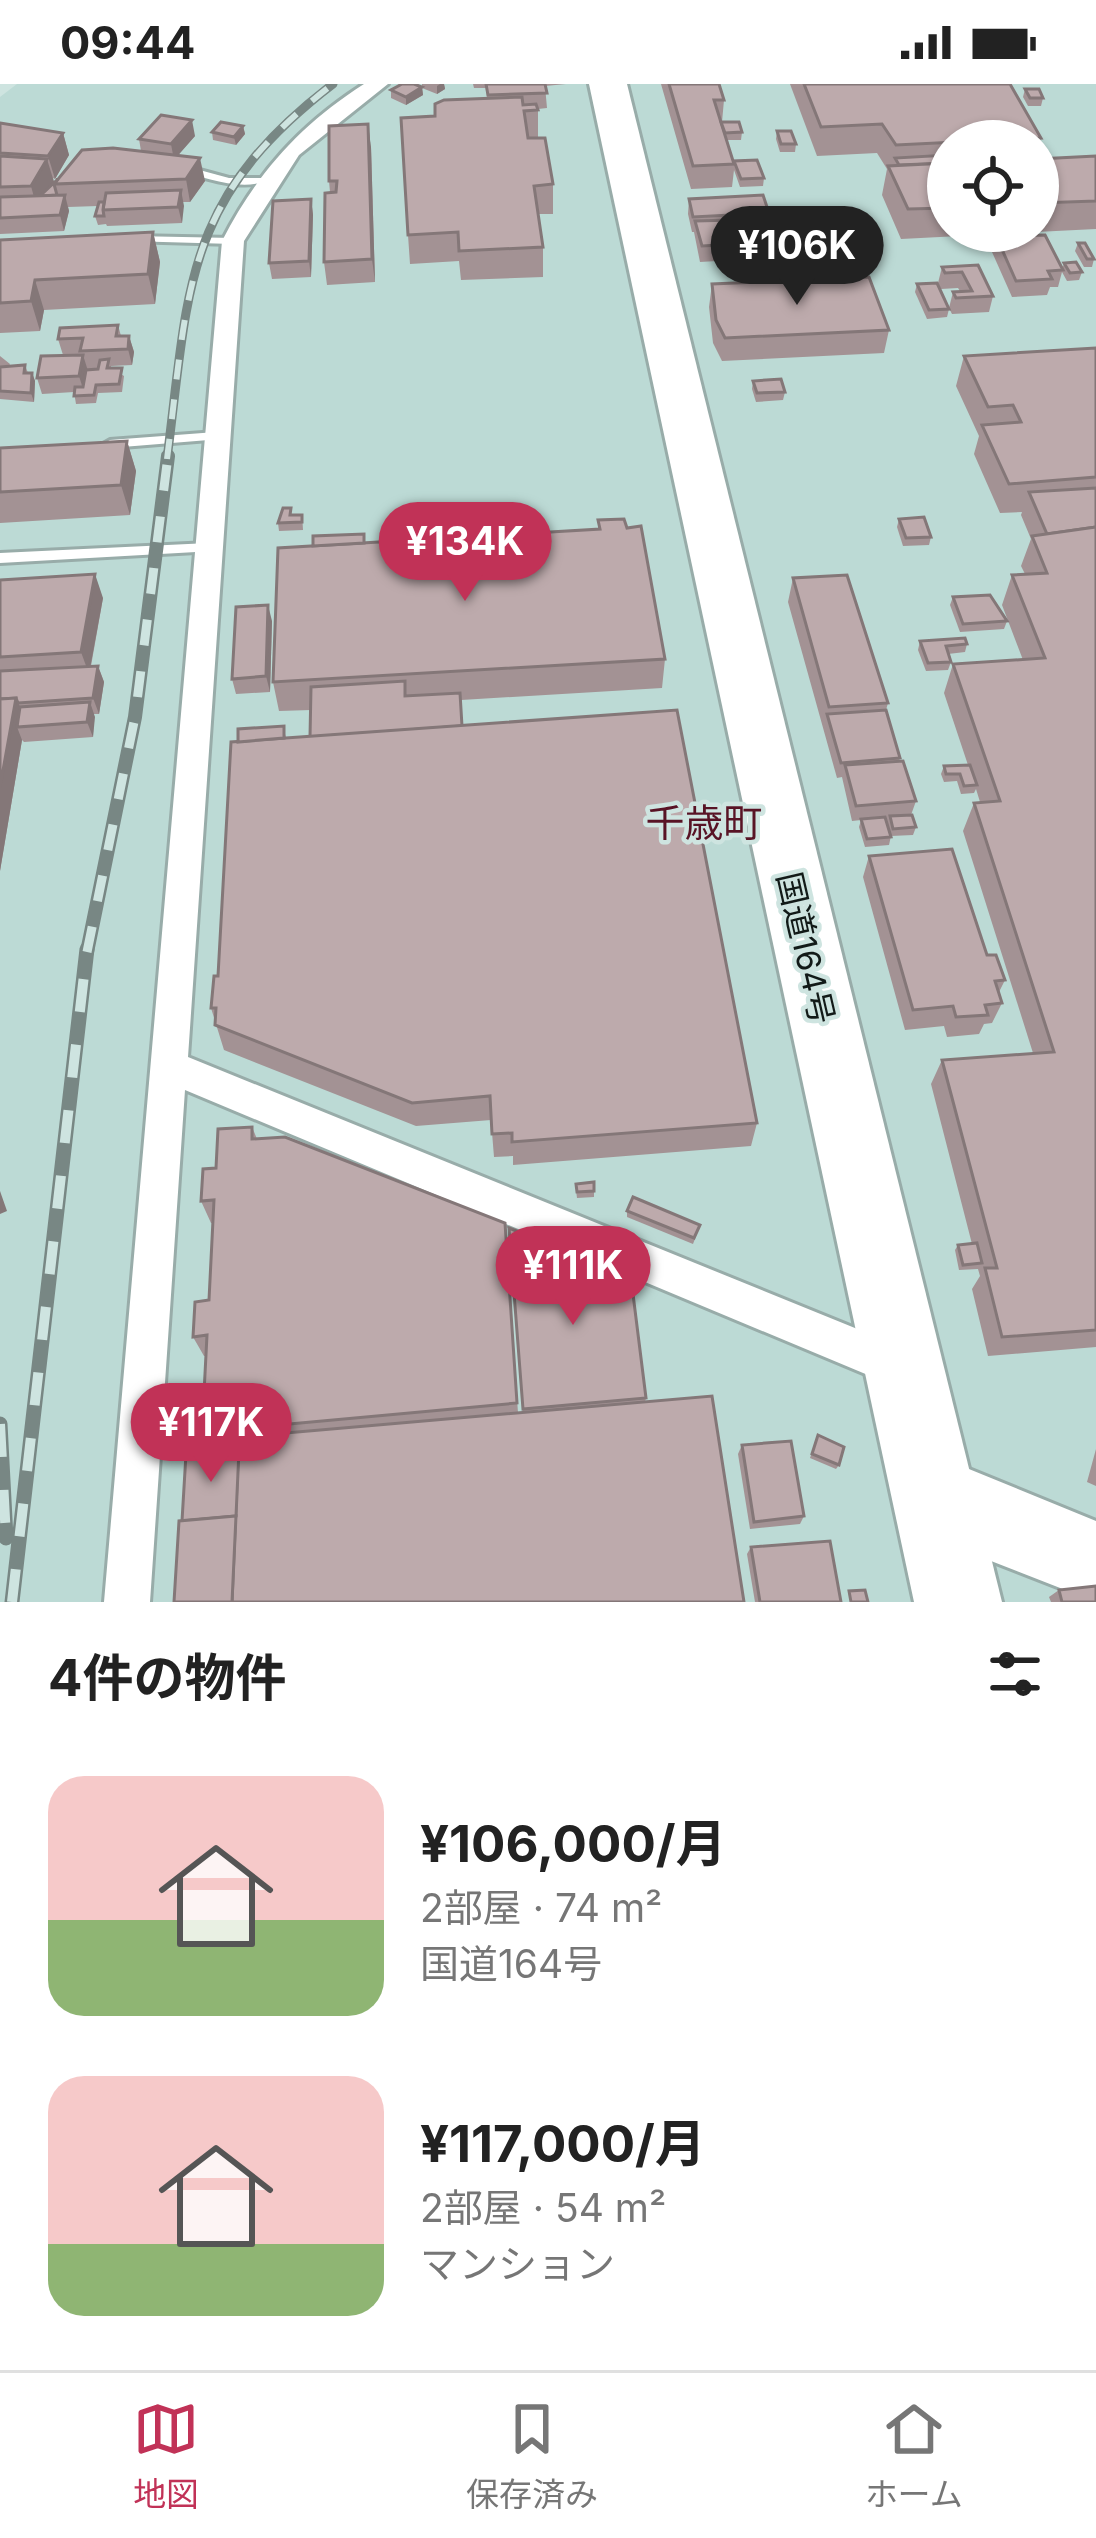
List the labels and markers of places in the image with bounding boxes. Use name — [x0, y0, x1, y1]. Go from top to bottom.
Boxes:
pin: ¥106K — [713, 206, 881, 308]
pin: ¥134K — [381, 502, 549, 604]
pin: ¥111K — [489, 1226, 657, 1328]
pin: ¥117K — [127, 1383, 295, 1485]

